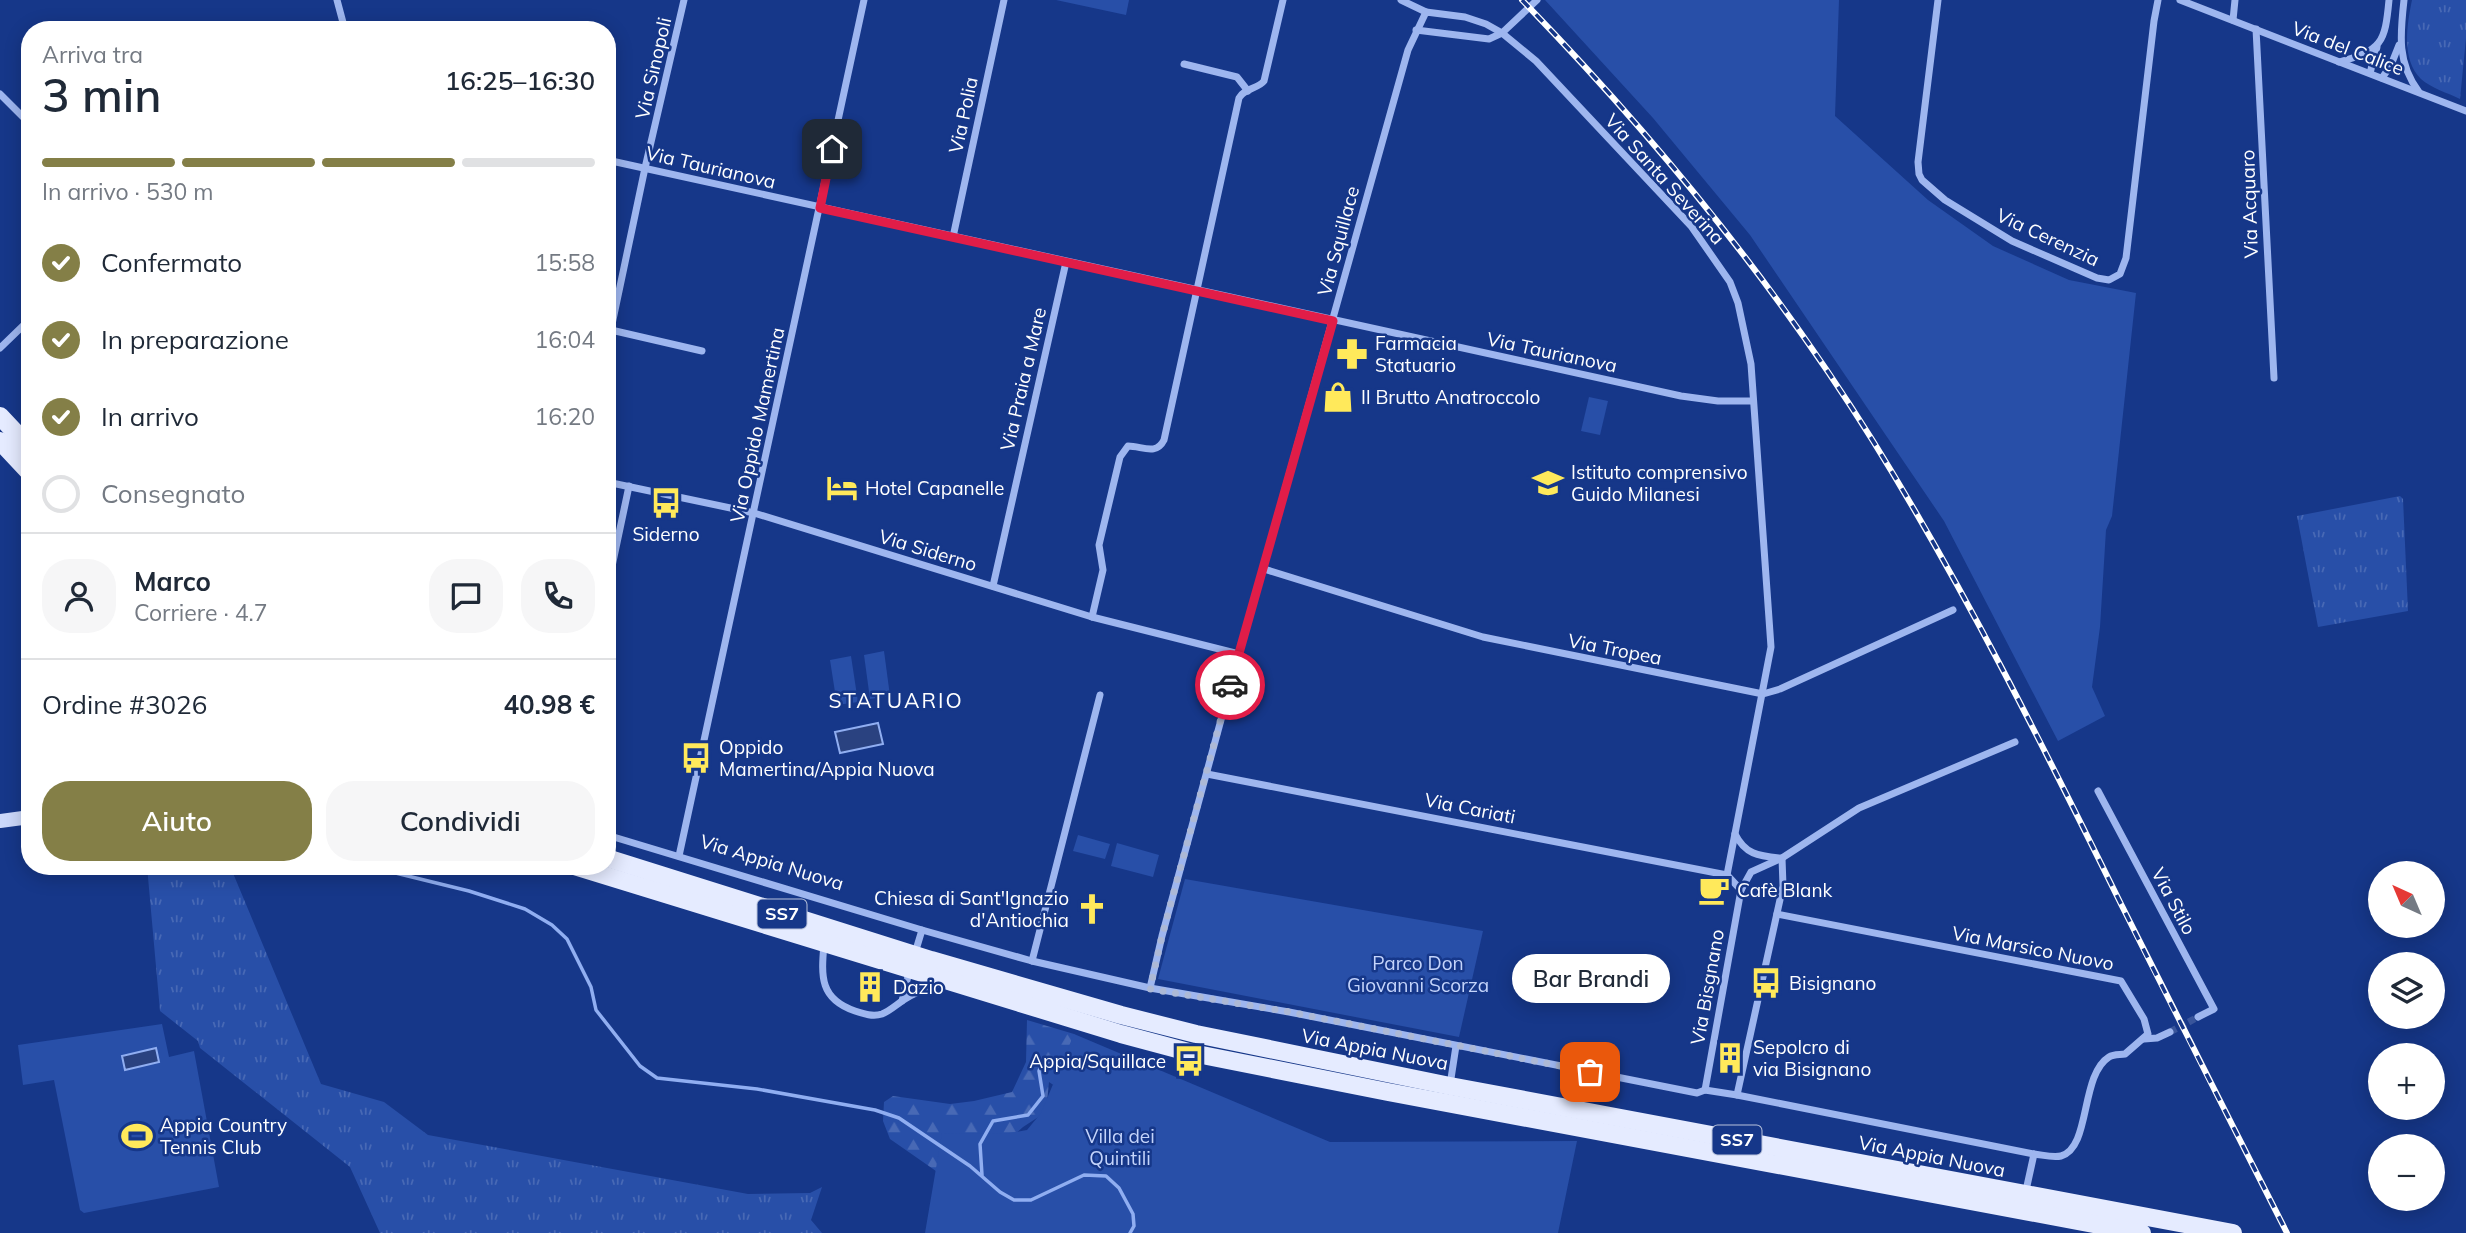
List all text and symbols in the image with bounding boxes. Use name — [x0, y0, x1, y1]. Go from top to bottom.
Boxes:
street label: Via Sinopoli — [630, 15, 676, 121]
street label: Via del Calice — [2289, 16, 2407, 80]
text: Arriva tra — [42, 40, 143, 69]
text: 16:25–16:30 — [445, 64, 595, 97]
text: 3 min — [42, 66, 161, 124]
street label: Via Polia — [943, 75, 983, 155]
street label: Via Santa Severina — [1600, 109, 1730, 249]
pin — [802, 119, 862, 179]
icon: home — [813, 130, 851, 168]
street label: Via Taurianova — [644, 140, 778, 194]
street label: Via Acquaro — [2235, 149, 2263, 259]
text: In arrivo · 530 m — [42, 177, 214, 206]
street label: Via Squillace — [1312, 183, 1364, 299]
street label: Via Cerenzia — [1993, 203, 2103, 271]
icon: check — [42, 244, 80, 282]
text: Confermato — [101, 246, 242, 279]
text: 15:58 — [535, 248, 595, 277]
street label: Via Praia a Mare — [995, 305, 1051, 453]
icon: check — [42, 321, 80, 359]
text: In preparazione — [101, 323, 289, 356]
text: 16:04 — [535, 325, 595, 354]
street label: Via Oppido Mamertina — [725, 325, 789, 525]
street label: Via Taurianova — [1485, 326, 1619, 378]
place label: Farmacia Statuario — [1375, 331, 1457, 377]
pharmacy icon: Farmacia Statuario — [1335, 337, 1369, 371]
shop icon: Il Brutto Anatroccolo — [1321, 380, 1355, 414]
place label: Il Brutto Anatroccolo — [1361, 385, 1540, 409]
icon: check — [42, 398, 80, 436]
text: In arrivo — [101, 400, 199, 433]
text: 16:20 — [535, 402, 595, 431]
place label: Istituto comprensivo Guido Milanesi — [1571, 460, 1748, 506]
school or university icon: Istituto comprensivo Guido Milanesi — [1531, 466, 1565, 500]
hotel icon: Hotel Capanelle — [825, 471, 859, 505]
place label: Hotel Capanelle — [865, 476, 1004, 500]
text: Consegnato — [101, 477, 245, 510]
bus stop icon: Siderno — [649, 486, 683, 520]
place label: Siderno — [633, 522, 699, 546]
street label: Via Siderno — [876, 524, 980, 576]
button: person — [42, 559, 116, 633]
button: chat — [429, 559, 503, 633]
button: phone — [521, 559, 595, 633]
text: Marco — [134, 565, 211, 598]
text: Corriere · 4.7 — [134, 598, 268, 627]
street label: Via Tropea — [1566, 628, 1664, 670]
courier — [1195, 650, 1265, 720]
icon: car — [1211, 666, 1249, 704]
district label: STATUARIO — [828, 687, 964, 713]
text: Ordine #3026 — [42, 688, 207, 721]
text: 40.98 € — [503, 688, 595, 721]
place label: Oppido Mamertina/Appia Nuova — [719, 735, 935, 781]
bus stop icon: Oppido Mamertina/Appia Nuova — [679, 741, 713, 775]
button: Aiuto — [42, 781, 312, 861]
button: Condividi — [326, 781, 595, 861]
street label: Via Cariati — [1422, 787, 1518, 829]
street label: Via Appia Nuova — [697, 829, 847, 895]
north arrow — [2368, 861, 2445, 938]
map controls — [2368, 861, 2445, 1211]
street label: Via Stilo — [2146, 863, 2202, 939]
cafe icon: Cafè Blank — [1697, 873, 1731, 907]
place label: Cafè Blank — [1737, 878, 1833, 902]
place label: Chiesa di Sant'Ignazio d'Antiochia — [874, 886, 1069, 932]
church icon: Chiesa di Sant'Ignazio d'Antiochia — [1075, 892, 1109, 926]
road number: SS7 — [758, 900, 806, 929]
street label: Via Marsico Nuovo — [1950, 921, 2116, 975]
street label: Via Bisgnano — [1685, 927, 1729, 1047]
park label: Parco Don Giovanni Scorza — [1347, 951, 1489, 997]
button: layers — [2368, 952, 2445, 1029]
callout: Bar Brandi — [1511, 953, 1669, 1002]
text: Bar Brandi — [1533, 964, 1649, 993]
bus stop icon: Bisignano — [1749, 966, 1783, 1000]
building icon: Dazio — [853, 970, 887, 1004]
place label: Bisignano — [1789, 971, 1876, 995]
place label: Dazio — [893, 975, 944, 999]
street label: Via Appia Nuova — [1300, 1023, 1450, 1075]
place label: Sepolcro di via Bisignano — [1753, 1035, 1871, 1081]
building icon: Sepolcro di via Bisignano — [1713, 1041, 1747, 1075]
pin — [1560, 1042, 1620, 1102]
button: + — [2368, 1043, 2445, 1120]
bus stop icon: Appia/Squillace — [1172, 1044, 1206, 1078]
place label: Appia/Squillace — [1029, 1049, 1166, 1073]
icon: bag — [1571, 1053, 1609, 1091]
place label: Appia Country Tennis Club — [160, 1113, 287, 1159]
sports icon: Appia Country Tennis Club — [120, 1119, 154, 1153]
park label: Villa dei Quintili — [1085, 1124, 1155, 1170]
road number: SS7 — [1712, 1126, 1762, 1154]
street label: Via Appia Nuova — [1857, 1130, 2007, 1182]
button: − — [2368, 1134, 2445, 1211]

